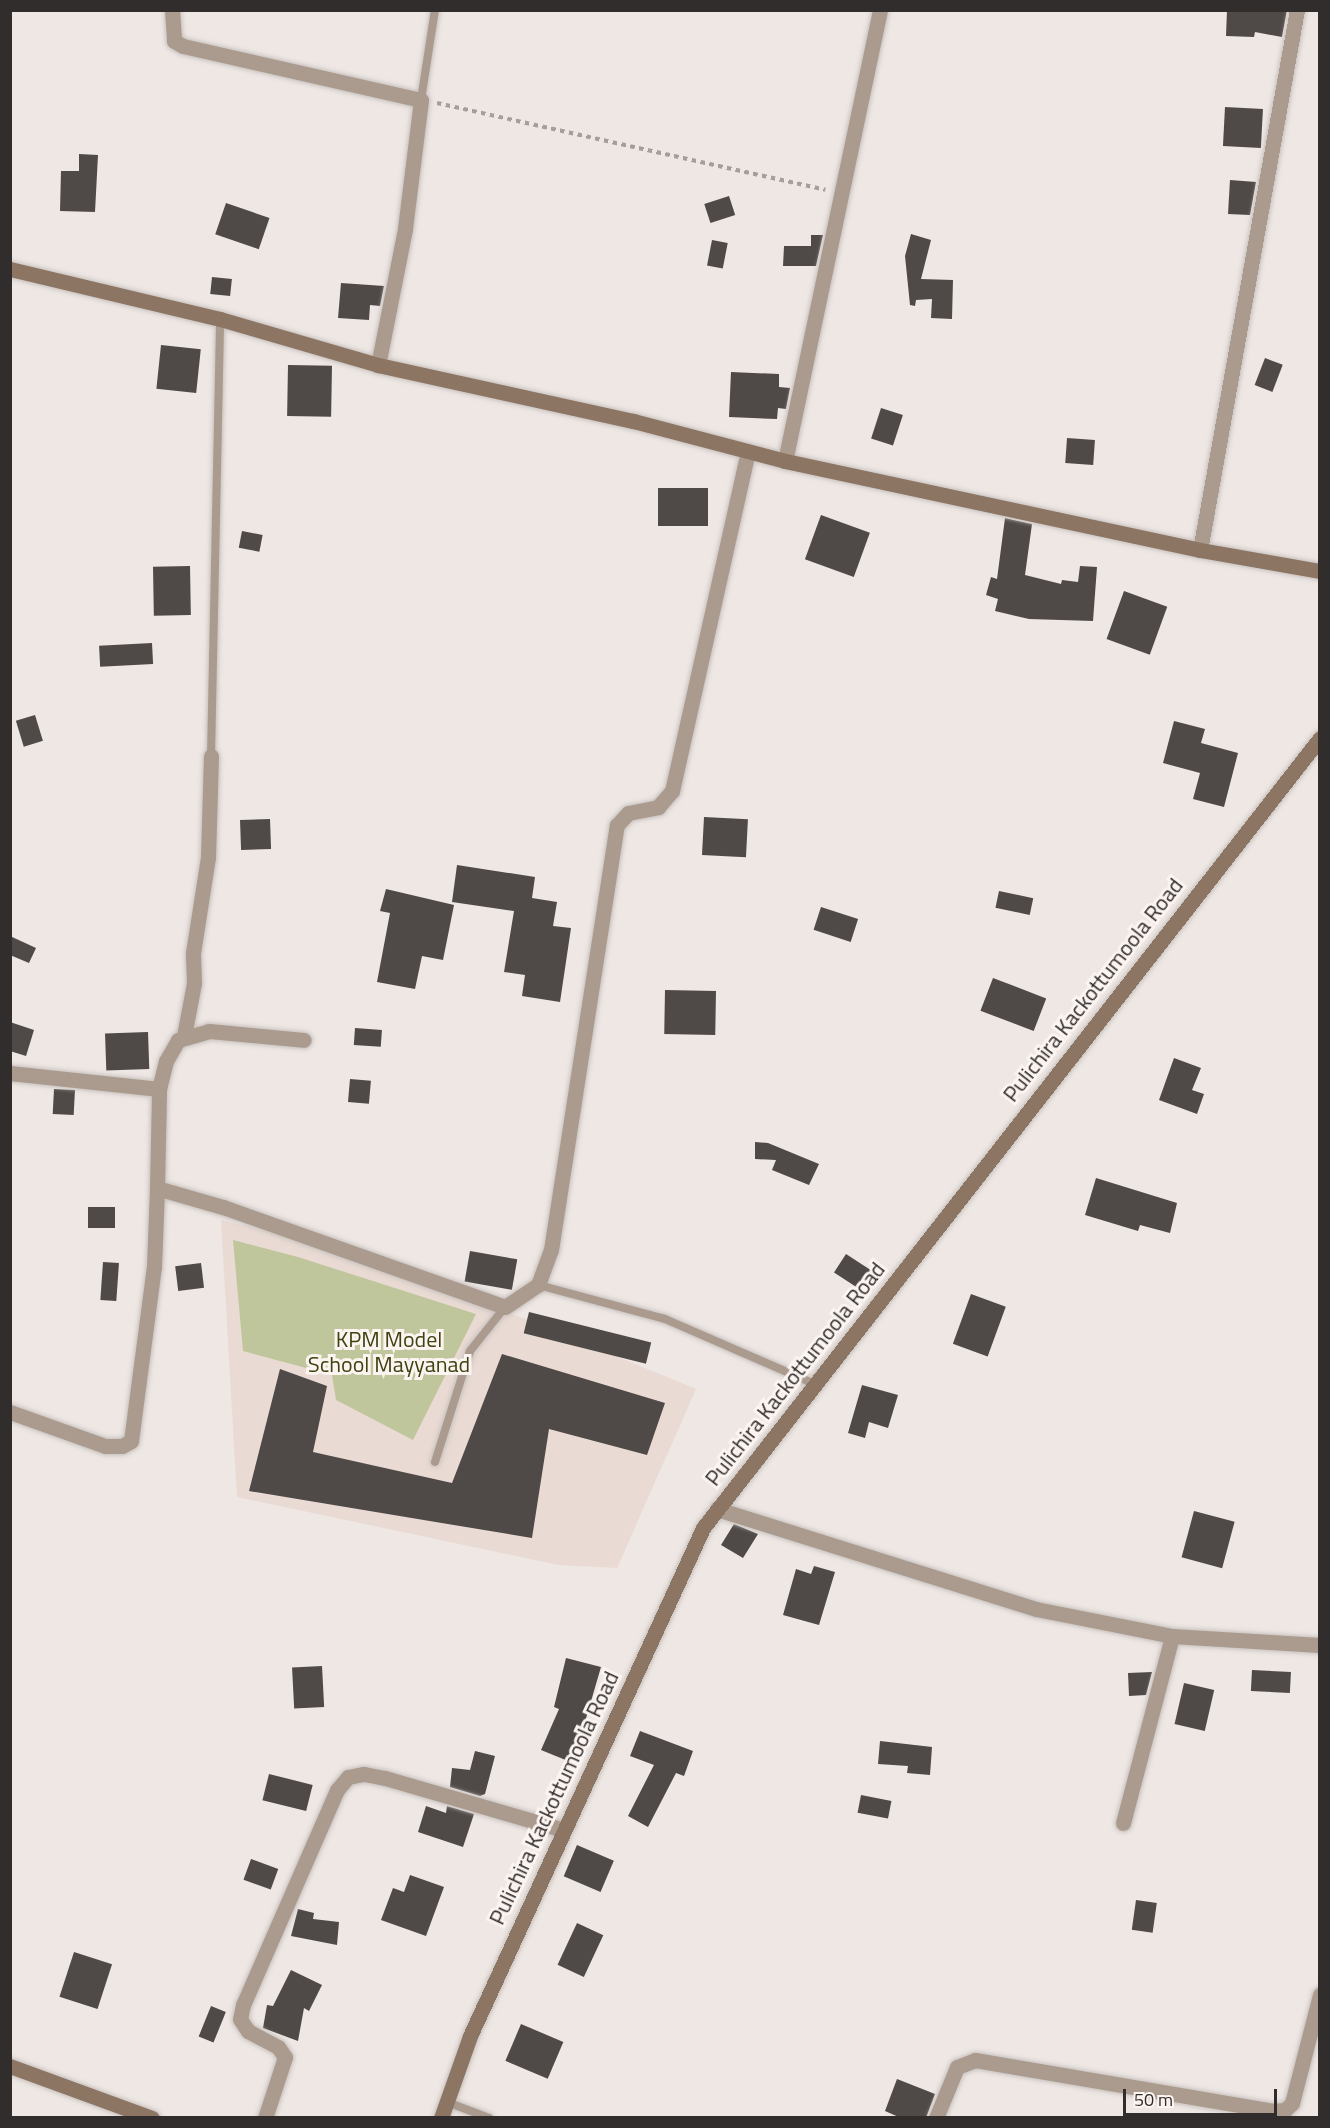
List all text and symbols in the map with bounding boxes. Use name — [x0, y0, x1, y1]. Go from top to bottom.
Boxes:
street label: Pulichira Kackottumoola Road — [997, 873, 1189, 1107]
street label: Pulichira Kackottumoola Road — [699, 1257, 891, 1491]
park label: KPM Model School Mayyanad — [308, 1326, 470, 1378]
street label: Pulichira Kackottumoola Road — [484, 1667, 624, 1929]
scale bar — [1126, 2077, 1280, 2115]
text: 50 m — [1134, 2086, 1173, 2113]

